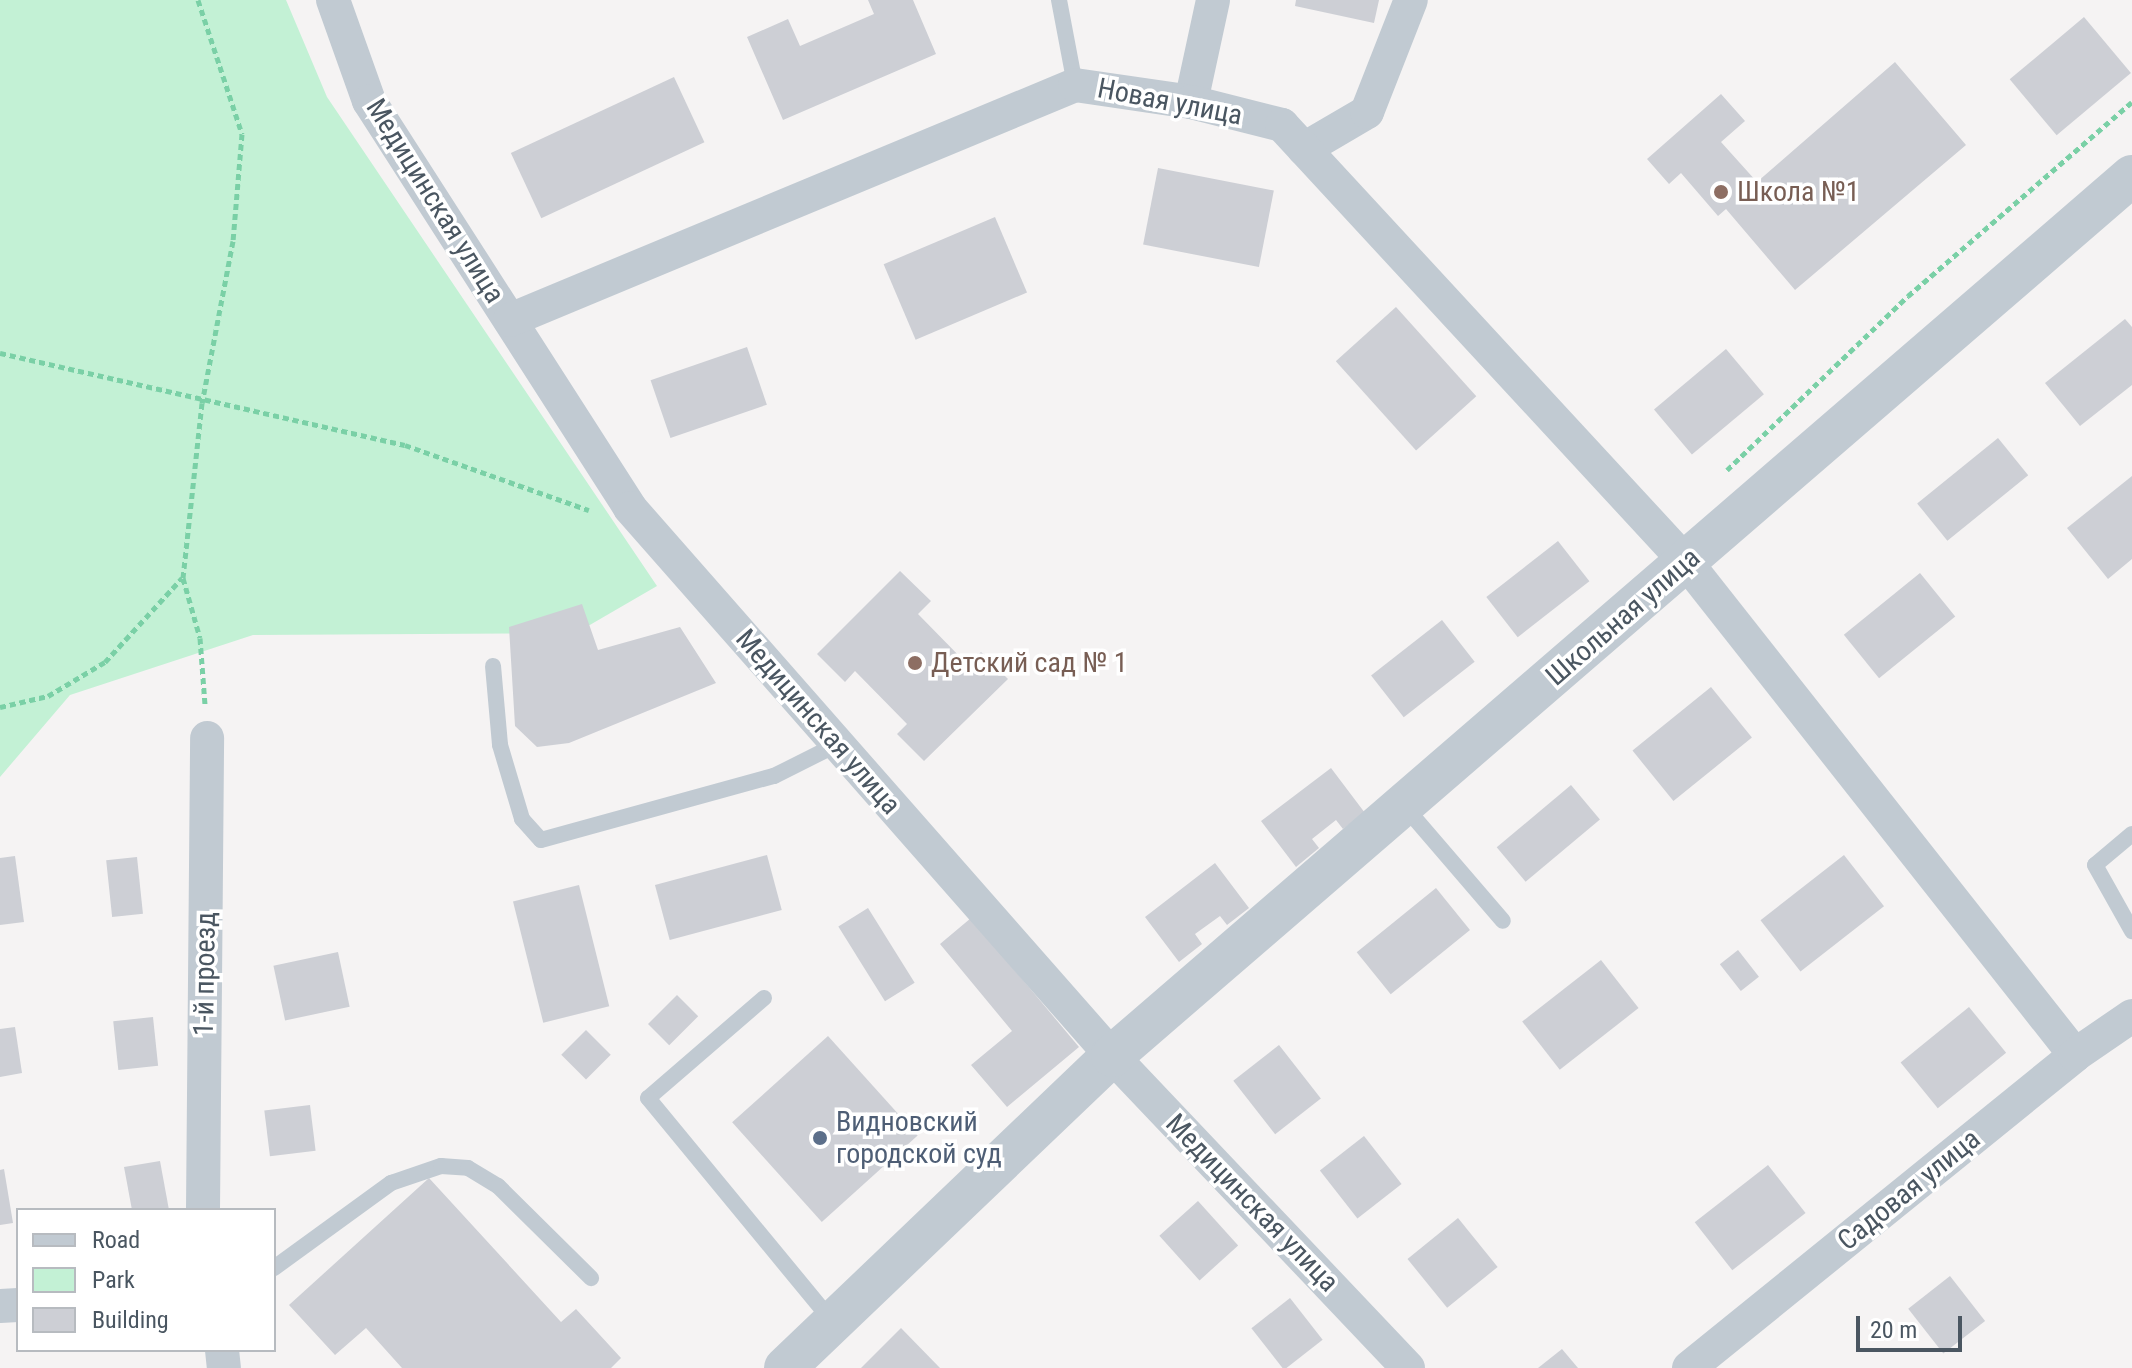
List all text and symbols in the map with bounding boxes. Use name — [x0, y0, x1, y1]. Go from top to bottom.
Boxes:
street label: Новая улица — [1095, 72, 1245, 132]
street label: Медицинская улица — [359, 93, 511, 309]
place label: Школа №1 — [1737, 175, 1860, 209]
marker: Школа №1 — [1712, 183, 1730, 201]
street label: Школьная улица — [1539, 541, 1707, 693]
street label: Медицинская улица — [728, 623, 908, 821]
place label: Детский сад № 1 — [931, 646, 1127, 680]
marker: Детский сад № 1 — [906, 654, 924, 672]
street label: 1-й проезд — [187, 912, 223, 1036]
place label: Видновский городской суд — [836, 1105, 1002, 1171]
street label: Медицинская улица — [1159, 1107, 1345, 1299]
street label: Садовая улица — [1831, 1122, 1987, 1258]
marker: Видновский городской суд — [811, 1129, 829, 1147]
legend — [16, 1208, 276, 1352]
text: Road — [92, 1226, 140, 1254]
text: Park — [92, 1266, 135, 1294]
scale bar — [1860, 1300, 1966, 1350]
text: Building — [92, 1306, 169, 1334]
text: 20 m — [1870, 1316, 1917, 1344]

